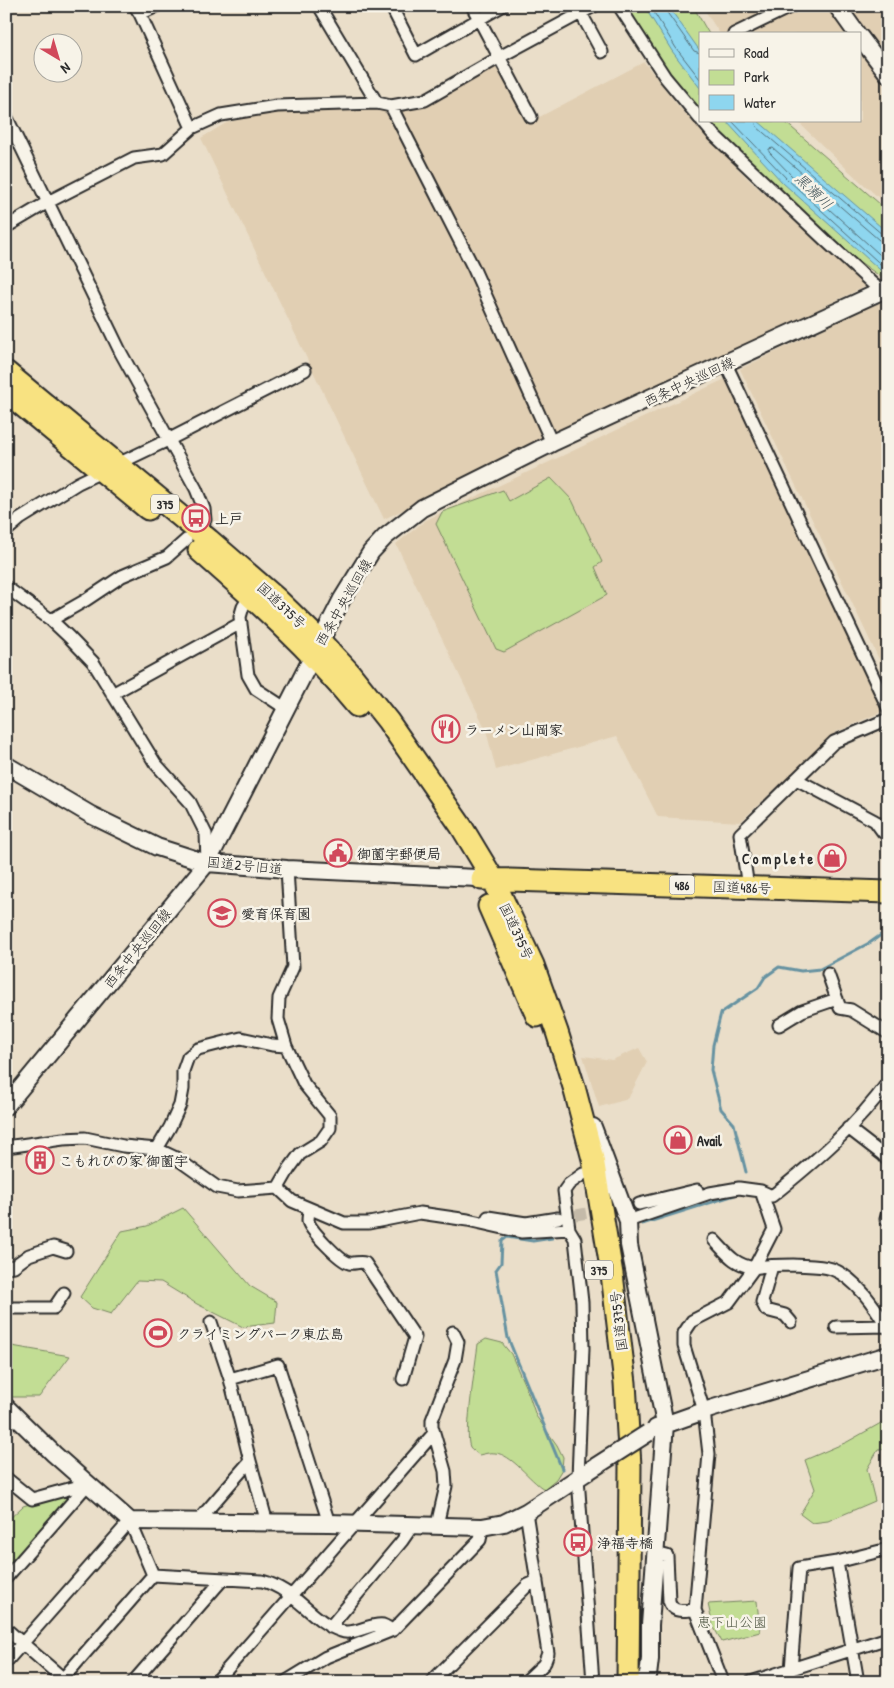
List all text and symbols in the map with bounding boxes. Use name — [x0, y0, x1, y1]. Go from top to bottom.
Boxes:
north arrow — [32, 32, 82, 82]
legend — [699, 32, 862, 122]
text: Road — [744, 42, 769, 63]
text: N — [57, 59, 75, 79]
text: Park — [744, 66, 769, 87]
text: Water — [744, 92, 776, 113]
water label: 黒瀬川 — [791, 168, 837, 214]
street label: 西条中央巡回線 — [641, 352, 737, 410]
road number: 375 — [151, 494, 179, 514]
bus stop icon: 上戸 — [181, 503, 211, 533]
place label: 上戸 — [215, 509, 243, 528]
street label: 西条中央巡回線 — [310, 555, 376, 649]
street label: 国道375号 — [253, 577, 311, 633]
restaurant icon: ラーメン山岡家 — [431, 714, 461, 744]
place label: ラーメン山岡家 — [465, 720, 563, 739]
public building icon: 御薗宇郵便局 — [323, 838, 353, 868]
shop icon: C o m p l e t e — [817, 843, 847, 873]
place label: 御薗宇郵便局 — [357, 844, 441, 863]
place label: C o m p l e t e — [742, 849, 813, 870]
street label: 国道2号旧道 — [206, 852, 284, 878]
road number: 486 — [670, 876, 694, 894]
street label: 国道486号 — [712, 876, 772, 898]
school or university icon: 愛育保育園 — [207, 898, 237, 928]
street label: 国道375号 — [495, 899, 539, 963]
street label: 西条中央巡回線 — [99, 904, 175, 992]
place label: 愛育保育園 — [241, 904, 311, 923]
shop icon: Avail — [663, 1125, 693, 1155]
place label: Avail — [697, 1131, 722, 1150]
building icon: こもれびの家 御薗宇 — [25, 1145, 55, 1175]
place label: こもれびの家 御薗宇 — [59, 1151, 188, 1170]
road number: 375 — [585, 1260, 613, 1280]
street label: 国道375号 — [605, 1290, 631, 1352]
sports icon: クライミングパーク東広島 — [143, 1318, 173, 1348]
place label: クライミングパーク東広島 — [177, 1324, 344, 1343]
bus stop icon: 浄福寺橋 — [563, 1527, 593, 1557]
place label: 浄福寺橋 — [597, 1533, 653, 1552]
park label: 恵下山公園 — [697, 1612, 767, 1631]

